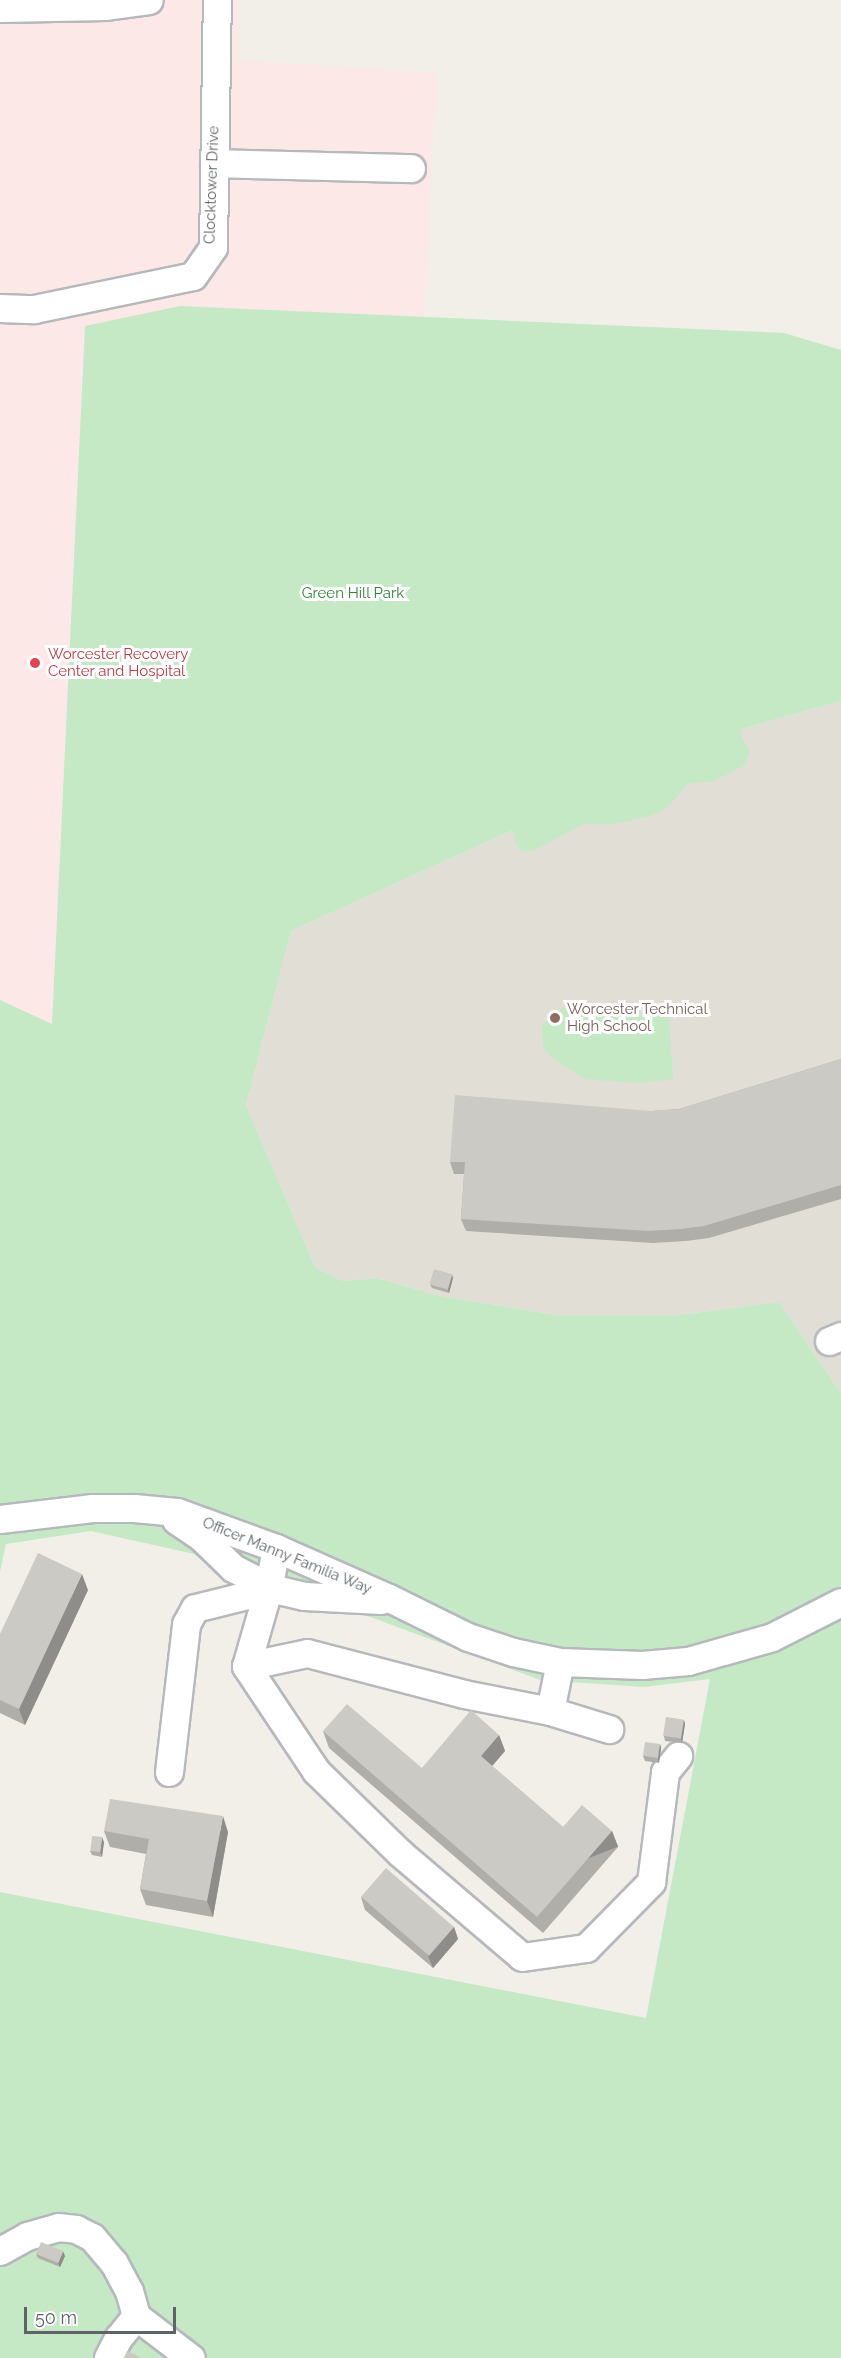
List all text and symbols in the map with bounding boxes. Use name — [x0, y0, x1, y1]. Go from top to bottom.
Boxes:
street label: Clocktower Drive — [201, 125, 223, 245]
park label: Green Hill Park — [302, 585, 404, 603]
place label: Worcester Recovery Center and Hospital — [48, 645, 189, 680]
marker: Worcester Recovery Center and Hospital — [26, 654, 44, 672]
place label: Worcester Technical High School — [567, 1000, 708, 1035]
marker: Worcester Technical High School — [548, 1011, 562, 1025]
street label: Officer Manny Familia Way — [199, 1514, 375, 1598]
scale bar — [27, 2295, 178, 2333]
text: 50 m — [35, 2307, 77, 2328]

